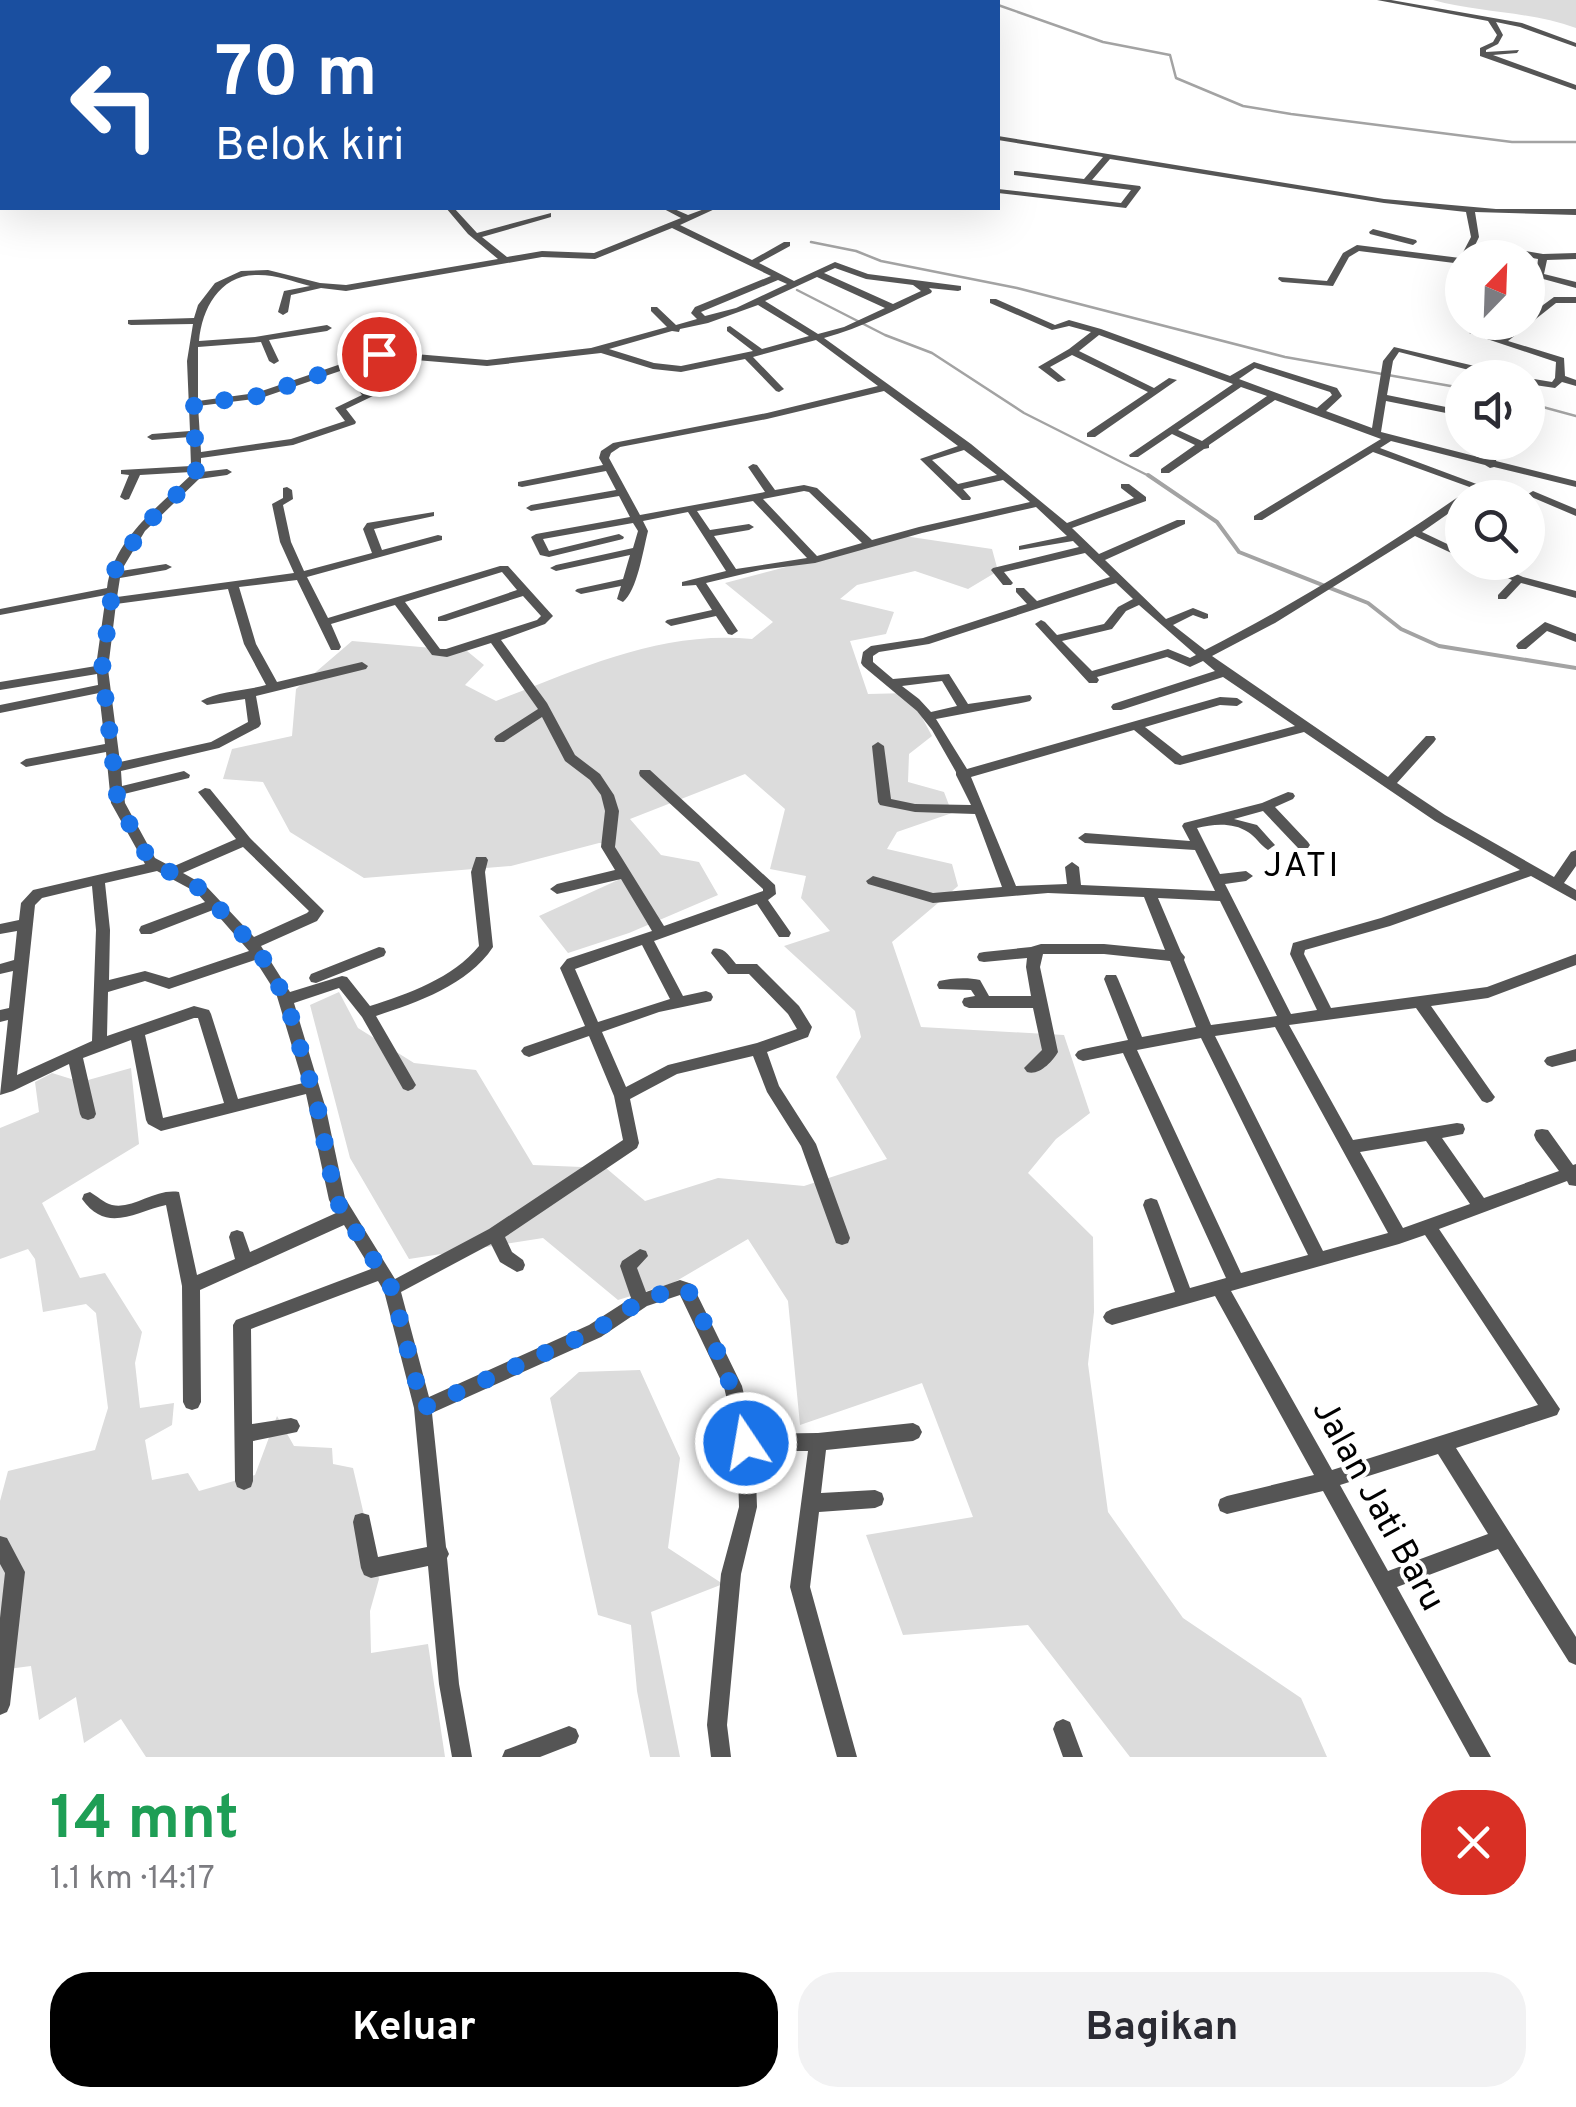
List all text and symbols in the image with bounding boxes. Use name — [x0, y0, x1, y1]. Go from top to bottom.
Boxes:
text: 70 m — [215, 32, 378, 121]
icon: left — [50, 40, 180, 170]
text: Belok kiri — [215, 119, 405, 176]
north arrow — [1445, 240, 1545, 340]
map controls — [1445, 240, 1545, 580]
pin — [337, 312, 422, 397]
icon: arrive — [352, 327, 407, 382]
button: sound — [1445, 360, 1545, 460]
button: search — [1445, 480, 1545, 580]
district label: JATI — [1263, 845, 1341, 889]
position arrow — [694, 1391, 798, 1495]
street label: Jalan Jati Baru — [1301, 1392, 1453, 1620]
text: 14 mnt — [50, 1784, 239, 1860]
button: close — [1421, 1790, 1526, 1895]
text: 1.1 km · 14:17 — [50, 1860, 215, 1900]
button: Keluar — [50, 1972, 778, 2087]
button: Bagikan — [798, 1972, 1526, 2087]

